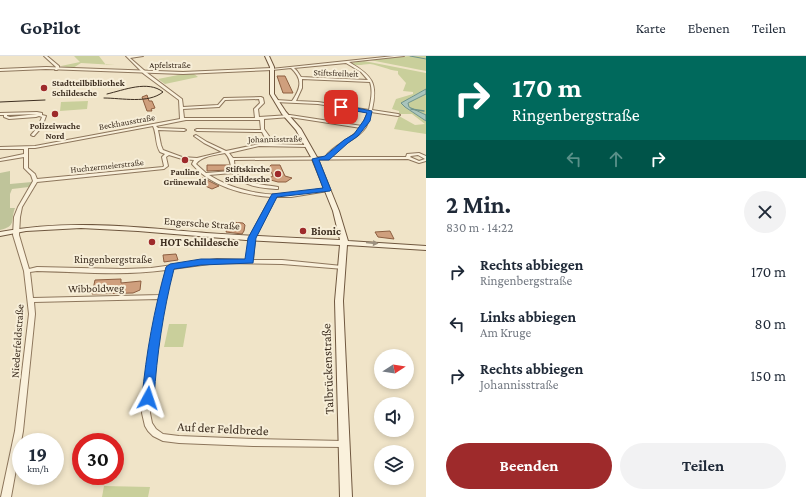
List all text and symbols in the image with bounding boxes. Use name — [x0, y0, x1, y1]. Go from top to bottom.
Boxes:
text: GoPilot — [20, 17, 80, 38]
text: Karte — [636, 20, 666, 36]
text: Ebenen — [688, 20, 730, 36]
text: Teilen — [752, 20, 786, 36]
street label: Apfelstraße — [149, 60, 191, 70]
street label: Stiftsfreiheit — [313, 67, 360, 79]
icon: right — [446, 72, 498, 124]
text: 170 m — [512, 72, 582, 103]
place label: Stadtteilbibliothek Schildesche — [52, 78, 125, 98]
marker: Stadtteilbibliothek Schildesche — [39, 83, 49, 93]
pin — [324, 90, 358, 124]
icon: arrive — [330, 96, 352, 118]
text: Ringenbergstraße — [512, 105, 640, 125]
marker: Polizeiwache Nord — [50, 109, 60, 119]
street label: Beckhausstraße — [98, 112, 156, 132]
place label: Polizeiwache Nord — [30, 121, 80, 141]
street label: Johannisstraße — [247, 134, 302, 144]
icon: left — [563, 148, 585, 170]
icon: ahead — [605, 148, 627, 170]
icon: right — [647, 148, 669, 170]
marker: Pauline Grünewald — [180, 155, 190, 165]
street label: Huchzermeierstraße — [70, 157, 144, 175]
place label: Stiftskirche Schildesche — [225, 164, 270, 184]
place label: Pauline Grünewald — [164, 167, 206, 187]
marker: Stiftskirche Schildesche — [273, 169, 283, 179]
text: 2 Min. — [446, 191, 511, 218]
button: close — [744, 191, 786, 233]
street label: Engersche Straße — [164, 214, 240, 233]
text: 830 m · 14:22 — [446, 220, 513, 235]
place label: Bionic — [311, 225, 341, 237]
marker: Bionic — [298, 226, 308, 236]
place label: HOT Schildesche — [160, 236, 239, 248]
marker: HOT Schildesche — [147, 237, 157, 247]
one-way arrow — [366, 240, 378, 247]
street label: Ringenbergstraße — [74, 253, 152, 266]
text: Rechts abbiegen — [480, 257, 583, 273]
icon: right — [446, 261, 468, 283]
text: 170 m — [751, 264, 786, 280]
text: Ringenbergstraße — [480, 273, 572, 288]
street label: Wibboldweg — [68, 281, 125, 295]
street label: Niederfeldstraße — [8, 304, 26, 378]
text: Links abbiegen — [480, 309, 576, 325]
icon: left — [446, 313, 468, 335]
text: 80 m — [755, 316, 786, 332]
street label: Talbrückenstraße — [318, 323, 337, 415]
text: Am Kruge — [480, 325, 531, 340]
north arrow — [374, 349, 414, 389]
map controls — [374, 349, 414, 485]
text: Rechts abbiegen — [480, 361, 583, 377]
icon: right — [446, 365, 468, 387]
text: 150 m — [751, 368, 786, 384]
position arrow — [127, 377, 169, 419]
text: Johannisstraße — [480, 377, 559, 392]
button: sound — [374, 397, 414, 437]
street label: Auf der Feldbrede — [177, 419, 269, 438]
speed limit sign: 30 — [72, 433, 124, 485]
text: 19 — [29, 443, 47, 465]
button: Beenden — [446, 443, 612, 489]
button: Teilen — [620, 443, 786, 489]
button: layers — [374, 445, 414, 485]
text: km/h — [27, 463, 49, 474]

